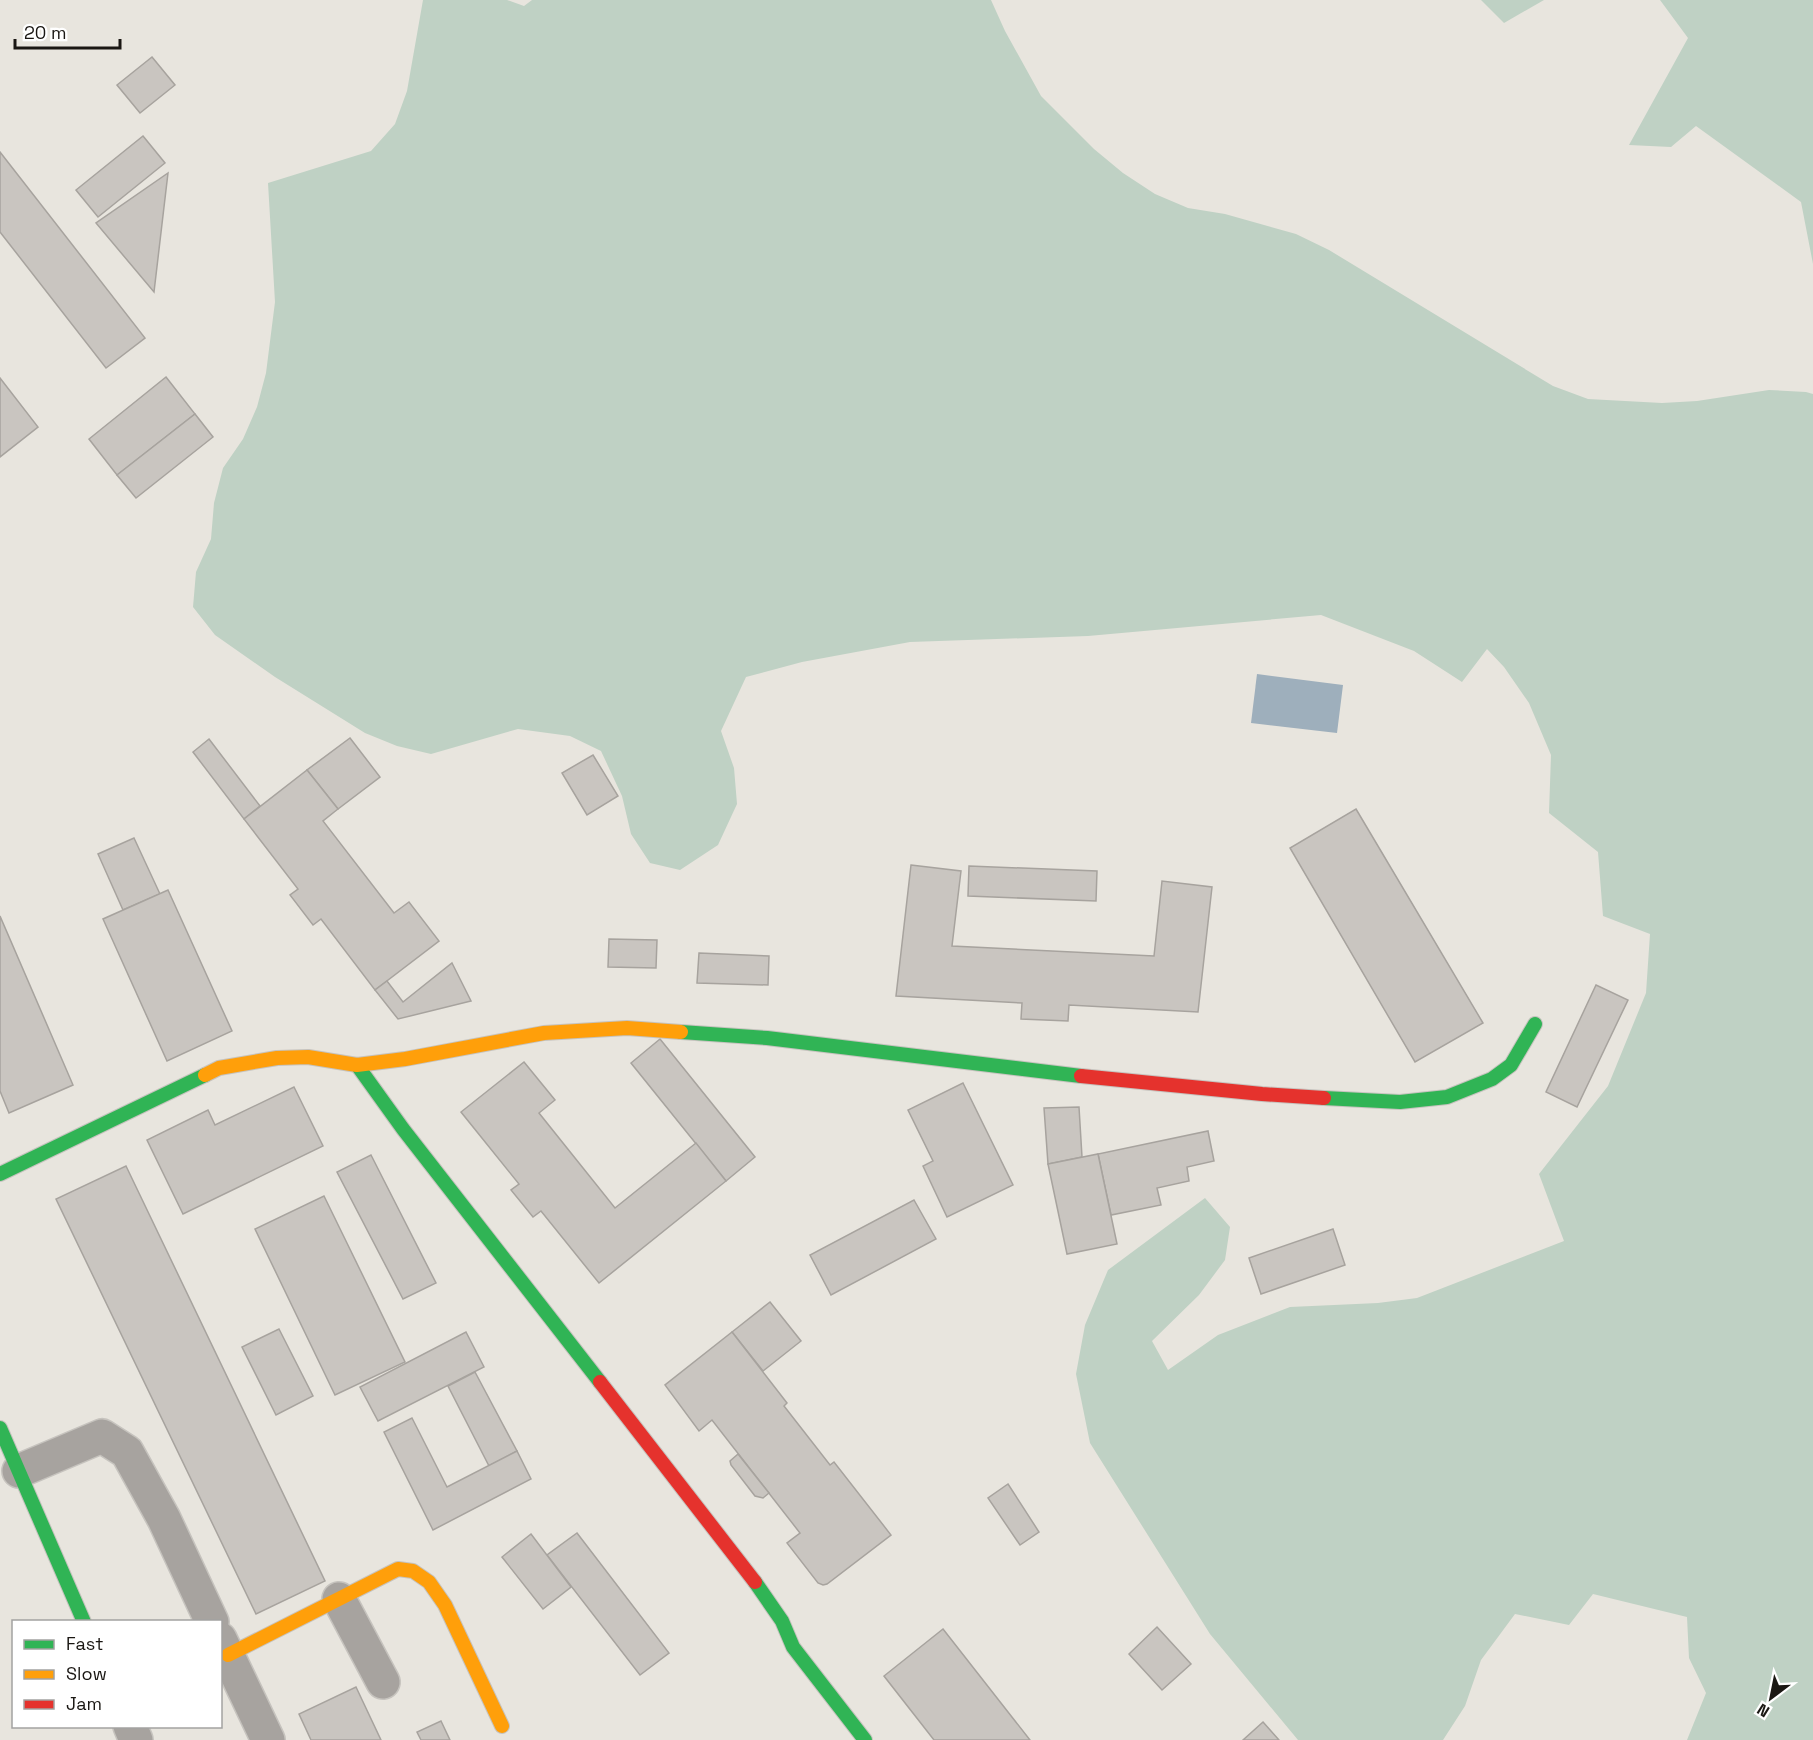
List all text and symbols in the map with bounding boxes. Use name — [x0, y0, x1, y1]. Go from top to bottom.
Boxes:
scale bar — [15, 12, 120, 50]
text: 20 m — [24, 21, 67, 44]
legend — [12, 1620, 222, 1728]
text: Fast — [66, 1632, 103, 1655]
text: Slow — [66, 1662, 107, 1685]
north arrow — [1741, 1668, 1801, 1728]
text: Jam — [66, 1692, 102, 1715]
text: N — [1753, 1699, 1773, 1722]

